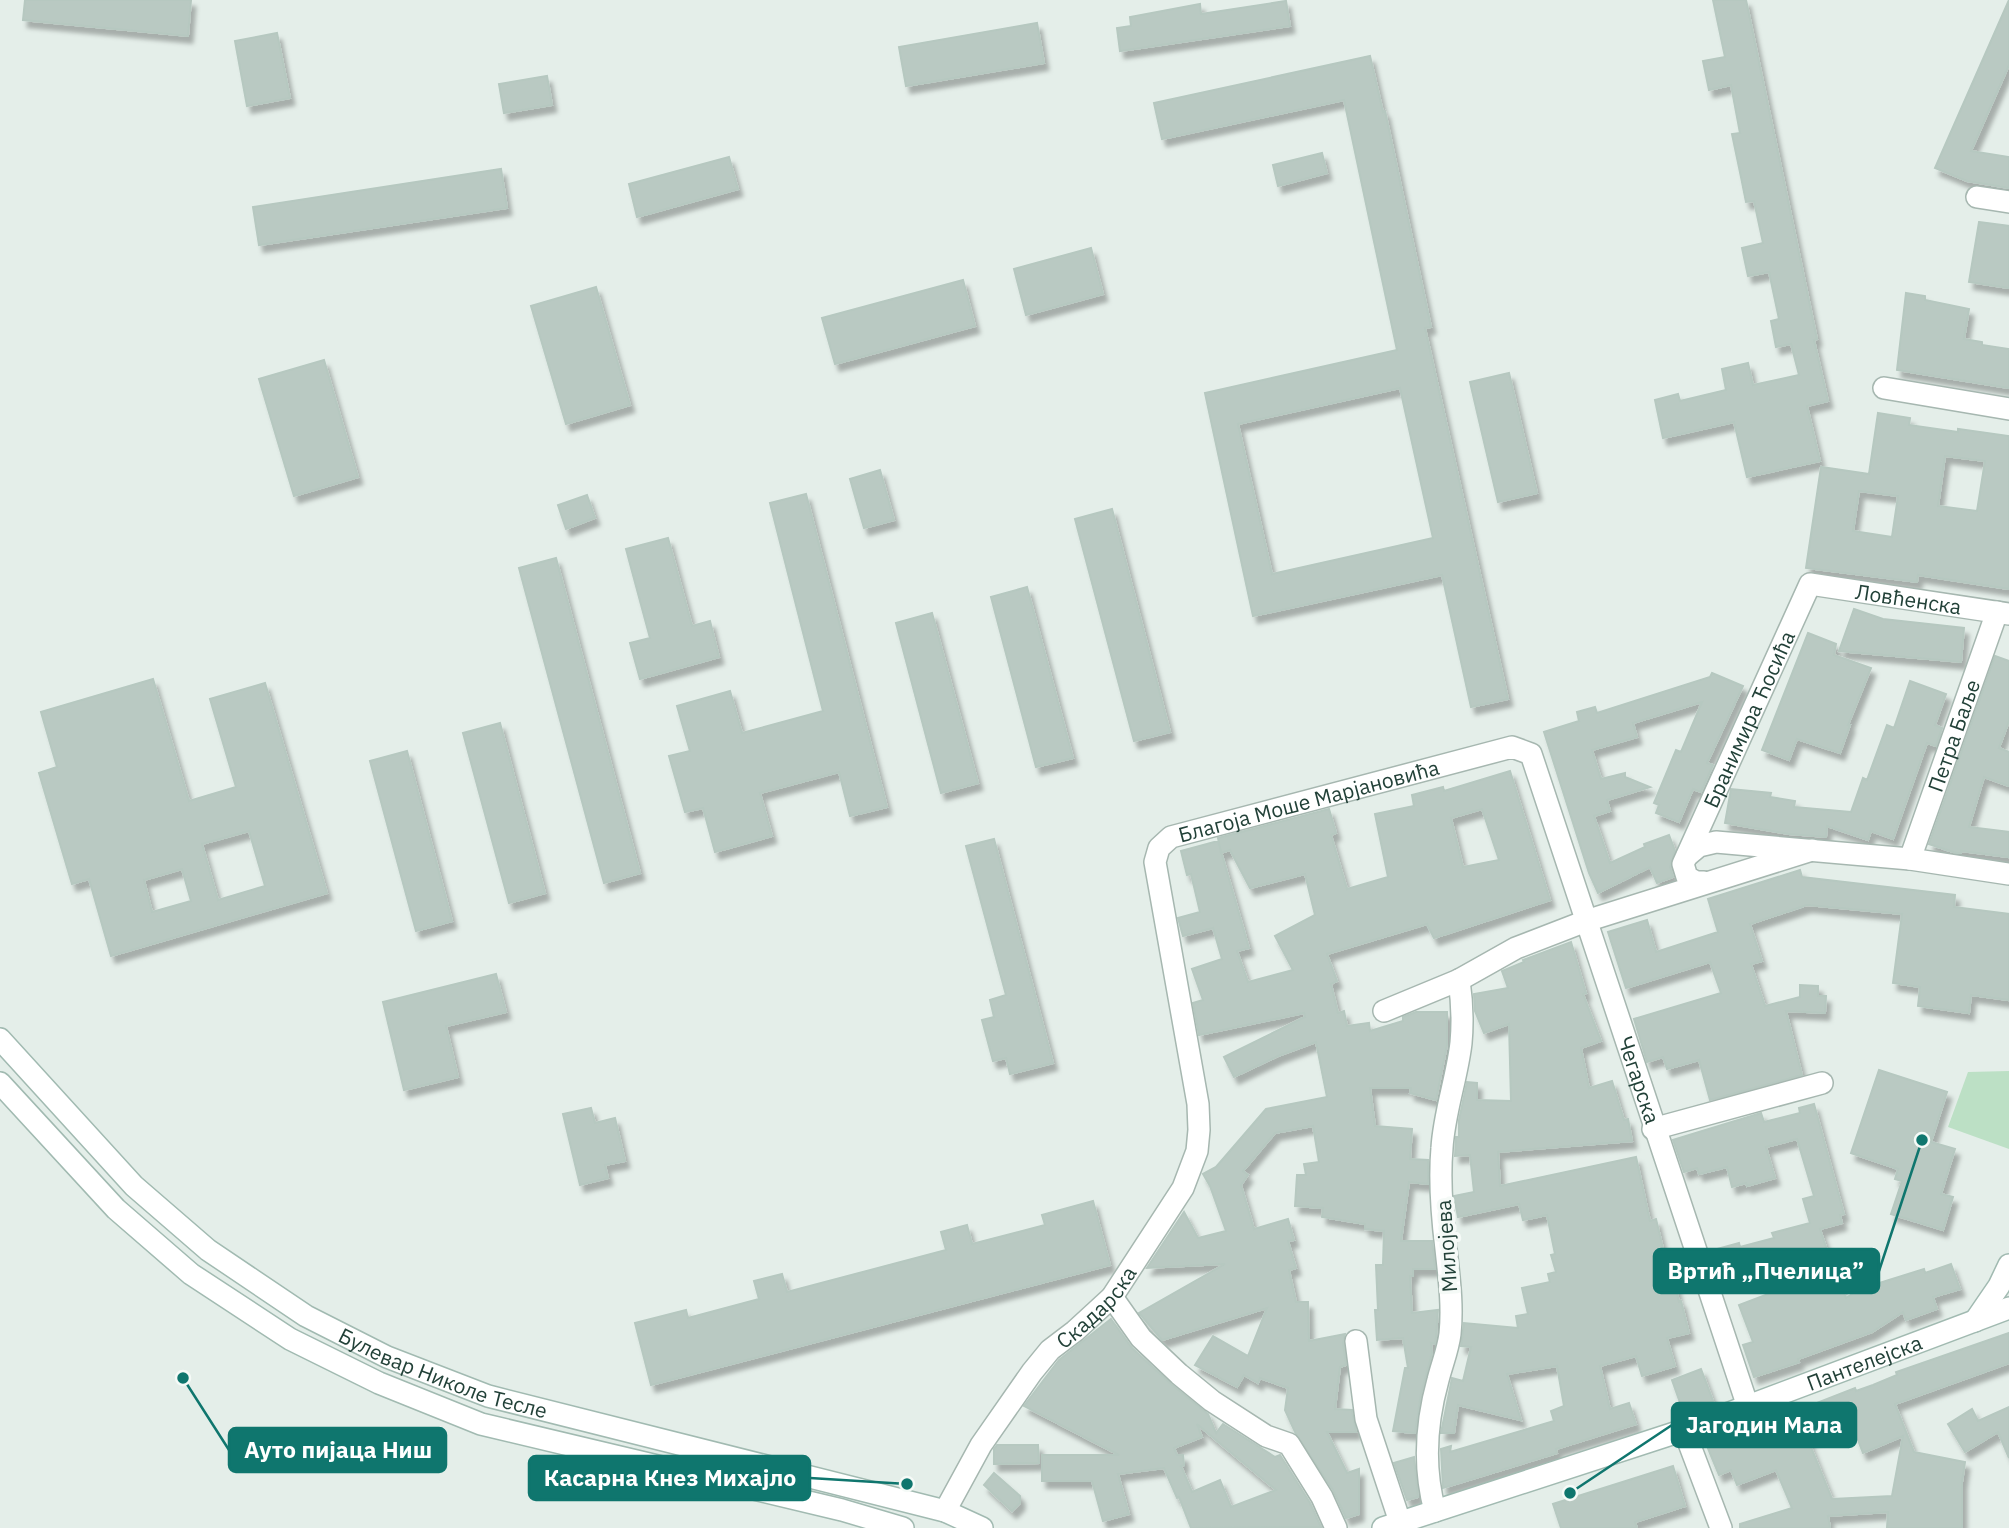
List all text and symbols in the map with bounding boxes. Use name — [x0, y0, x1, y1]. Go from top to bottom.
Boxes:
street label: Ловћенска — [1854, 577, 1963, 621]
street label: Бранимира Ћосића — [1696, 626, 1801, 812]
street label: Петра Баље — [1921, 675, 1986, 795]
street label: Благоја Моше Марјановића — [1175, 753, 1442, 849]
street label: Чегарска — [1612, 1033, 1667, 1127]
street label: Милојева — [1429, 1199, 1463, 1293]
callout: Вртић „Пчелица” — [1654, 1249, 1879, 1293]
text: Вртић „Пчелица” — [1668, 1255, 1864, 1285]
street label: Скадарска — [1050, 1261, 1142, 1355]
street label: Булевар Николе Тесле — [334, 1321, 550, 1424]
street label: Пантелејска — [1803, 1328, 1926, 1397]
callout: Јагодин Мала — [1672, 1403, 1856, 1447]
text: Јагодин Мала — [1686, 1409, 1842, 1439]
callout: Ауто пијаца Ниш — [229, 1428, 446, 1472]
text: Ауто пијаца Ниш — [244, 1434, 432, 1464]
callout: Касарна Кнез Михајло — [529, 1456, 810, 1500]
text: Касарна Кнез Михајло — [544, 1462, 796, 1492]

